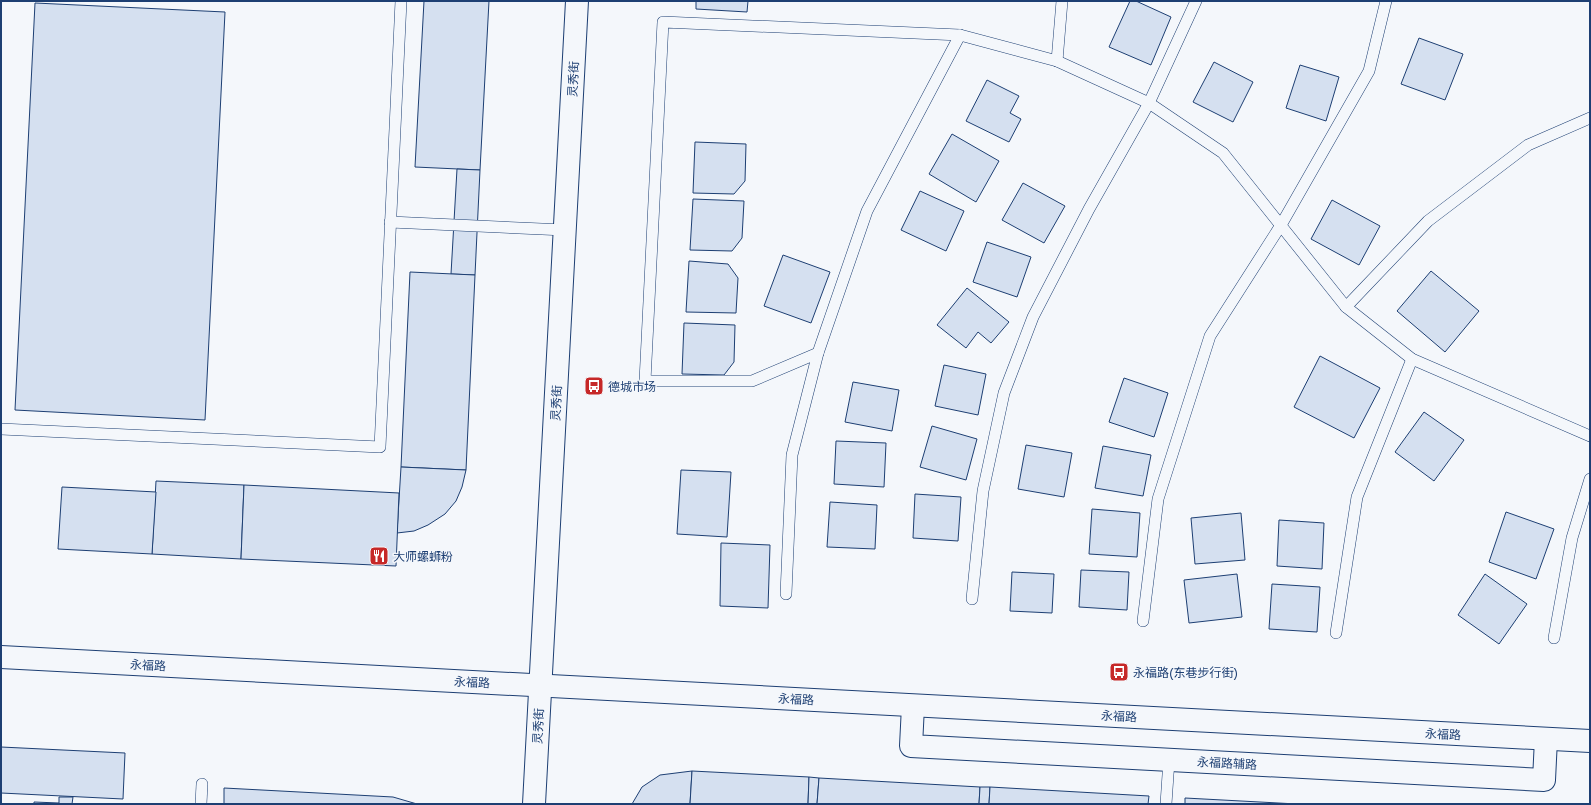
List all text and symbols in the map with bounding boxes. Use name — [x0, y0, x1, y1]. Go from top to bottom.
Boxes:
street label: 灵秀街 — [565, 61, 581, 97]
bus stop icon: 德城市场 — [583, 375, 605, 397]
place label: 德城市场 — [608, 379, 656, 394]
street label: 灵秀街 — [548, 385, 564, 421]
restaurant icon: 大师螺蛳粉 — [368, 545, 390, 567]
place label: 大师螺蛳粉 — [393, 549, 453, 564]
street label: 永福路 — [130, 657, 166, 673]
bus stop icon: 永福路(东巷步行街) — [1108, 661, 1130, 683]
place label: 永福路(东巷步行街) — [1133, 665, 1238, 680]
street label: 永福路 — [454, 674, 490, 690]
street label: 永福路 — [778, 691, 814, 707]
street label: 灵秀街 — [530, 708, 546, 744]
street label: 永福路 — [1101, 708, 1137, 724]
street label: 永福路 — [1425, 726, 1461, 742]
street label: 永福路辅路 — [1197, 754, 1257, 772]

